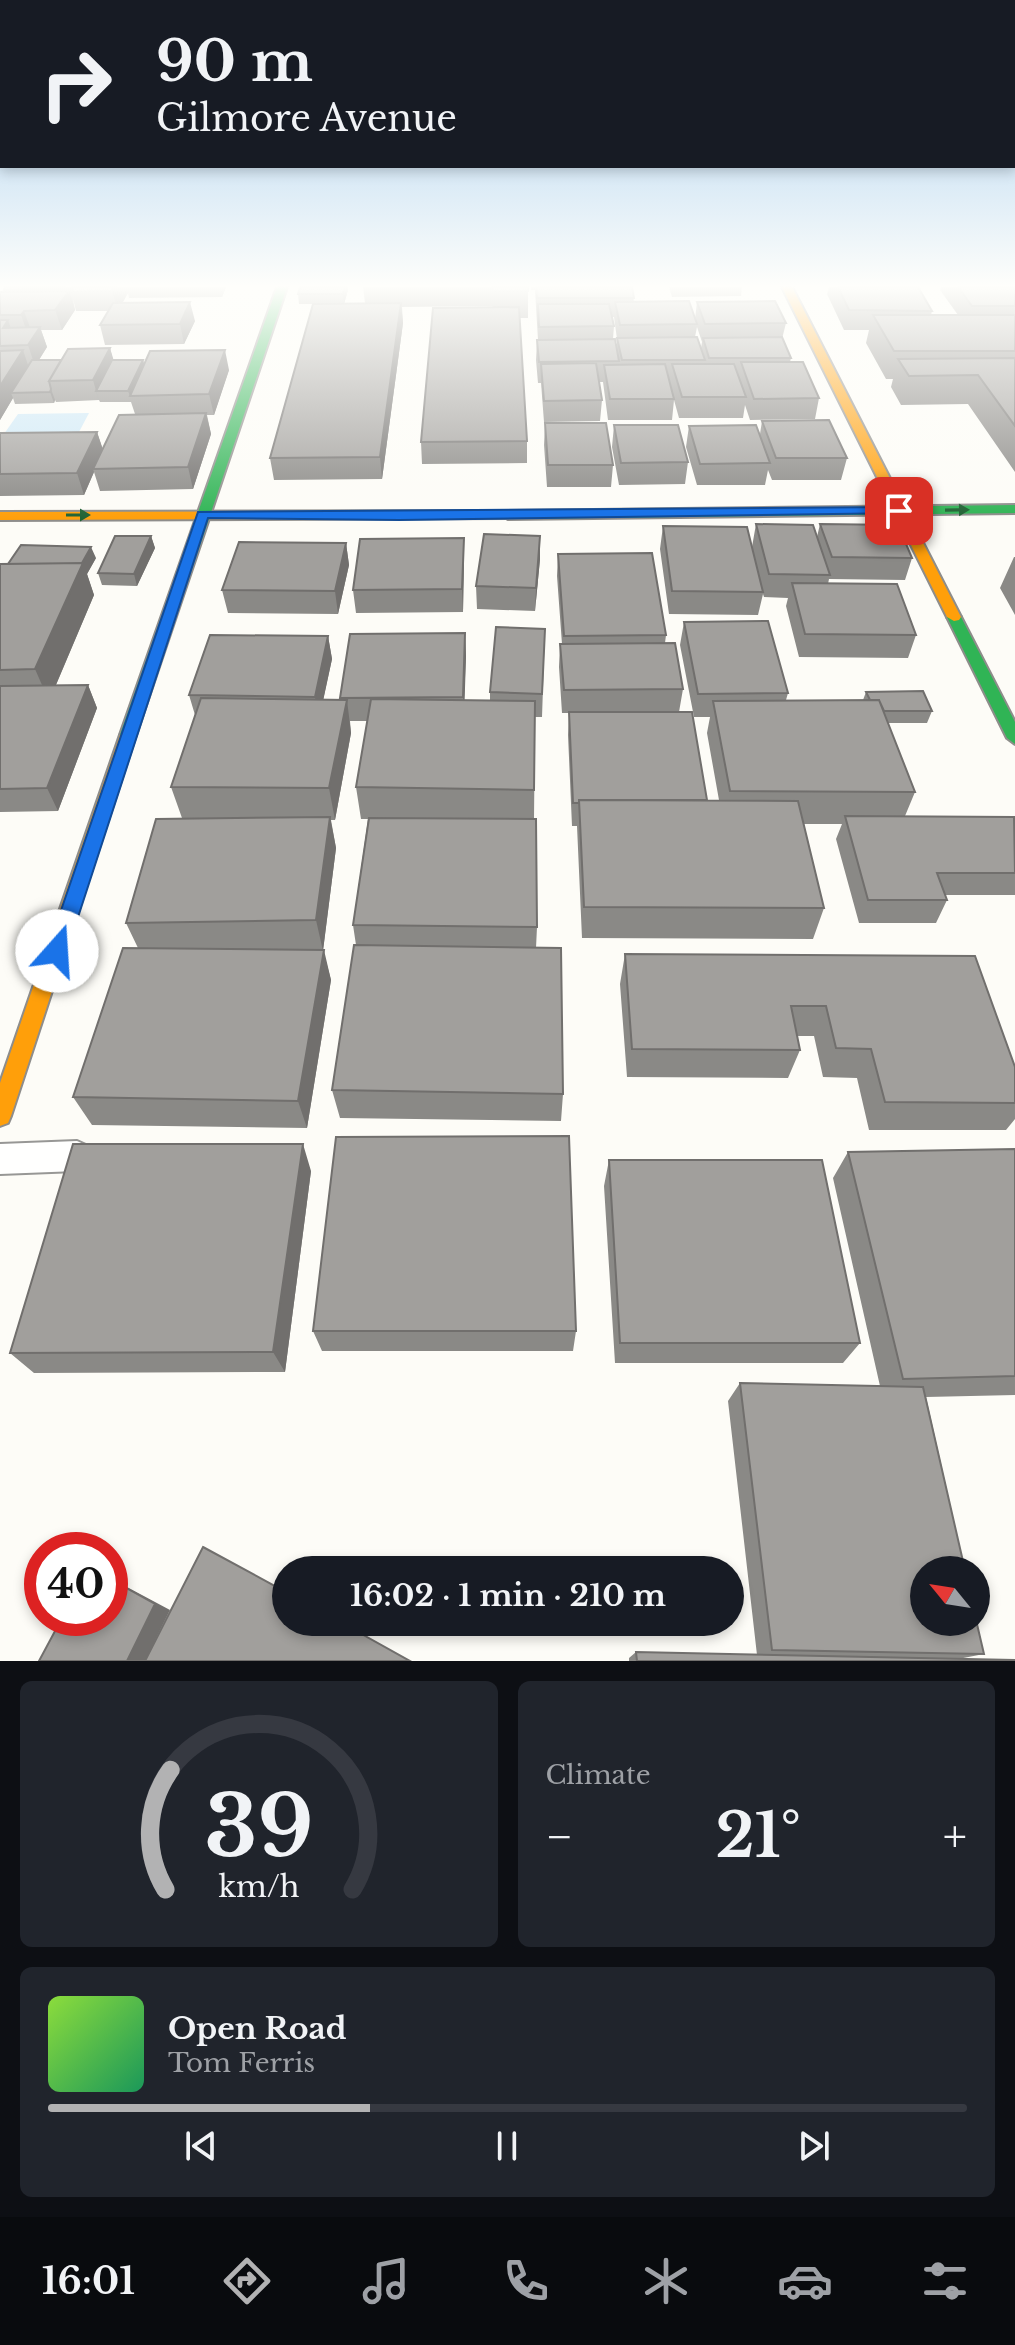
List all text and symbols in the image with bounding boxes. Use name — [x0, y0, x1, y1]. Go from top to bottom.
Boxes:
text: 90 m — [156, 27, 313, 96]
icon: right — [24, 32, 128, 136]
text: Gilmore Avenue — [156, 96, 457, 141]
pin — [865, 477, 933, 545]
icon: arrive — [877, 489, 921, 533]
one-way arrow — [945, 504, 970, 516]
one-way arrow — [66, 509, 91, 521]
position arrow — [15, 909, 99, 993]
speed limit sign: 40 — [24, 1532, 128, 1636]
north arrow — [910, 1556, 990, 1636]
map controls — [910, 1556, 990, 1636]
text: 16:02 · 1 min · 210 m — [350, 1577, 666, 1614]
text: Climate — [546, 1759, 651, 1791]
text: 39 — [204, 1775, 313, 1878]
text: 21° — [715, 1799, 801, 1873]
text: − — [546, 1809, 573, 1864]
text: + — [943, 1809, 967, 1864]
text: km/h — [218, 1869, 299, 1905]
text: Open Road — [168, 2010, 347, 2047]
text: Tom Ferris — [168, 2047, 315, 2079]
icon: previous — [179, 2124, 223, 2168]
icon: pause — [485, 2124, 529, 2168]
icon: next — [792, 2124, 836, 2168]
icon: directions — [219, 2253, 275, 2309]
icon: music — [358, 2253, 414, 2309]
icon: phone — [498, 2253, 554, 2309]
icon: climate — [638, 2253, 694, 2309]
icon: car — [777, 2253, 833, 2309]
icon: filters — [917, 2253, 973, 2309]
text: 16:01 — [42, 2259, 135, 2304]

